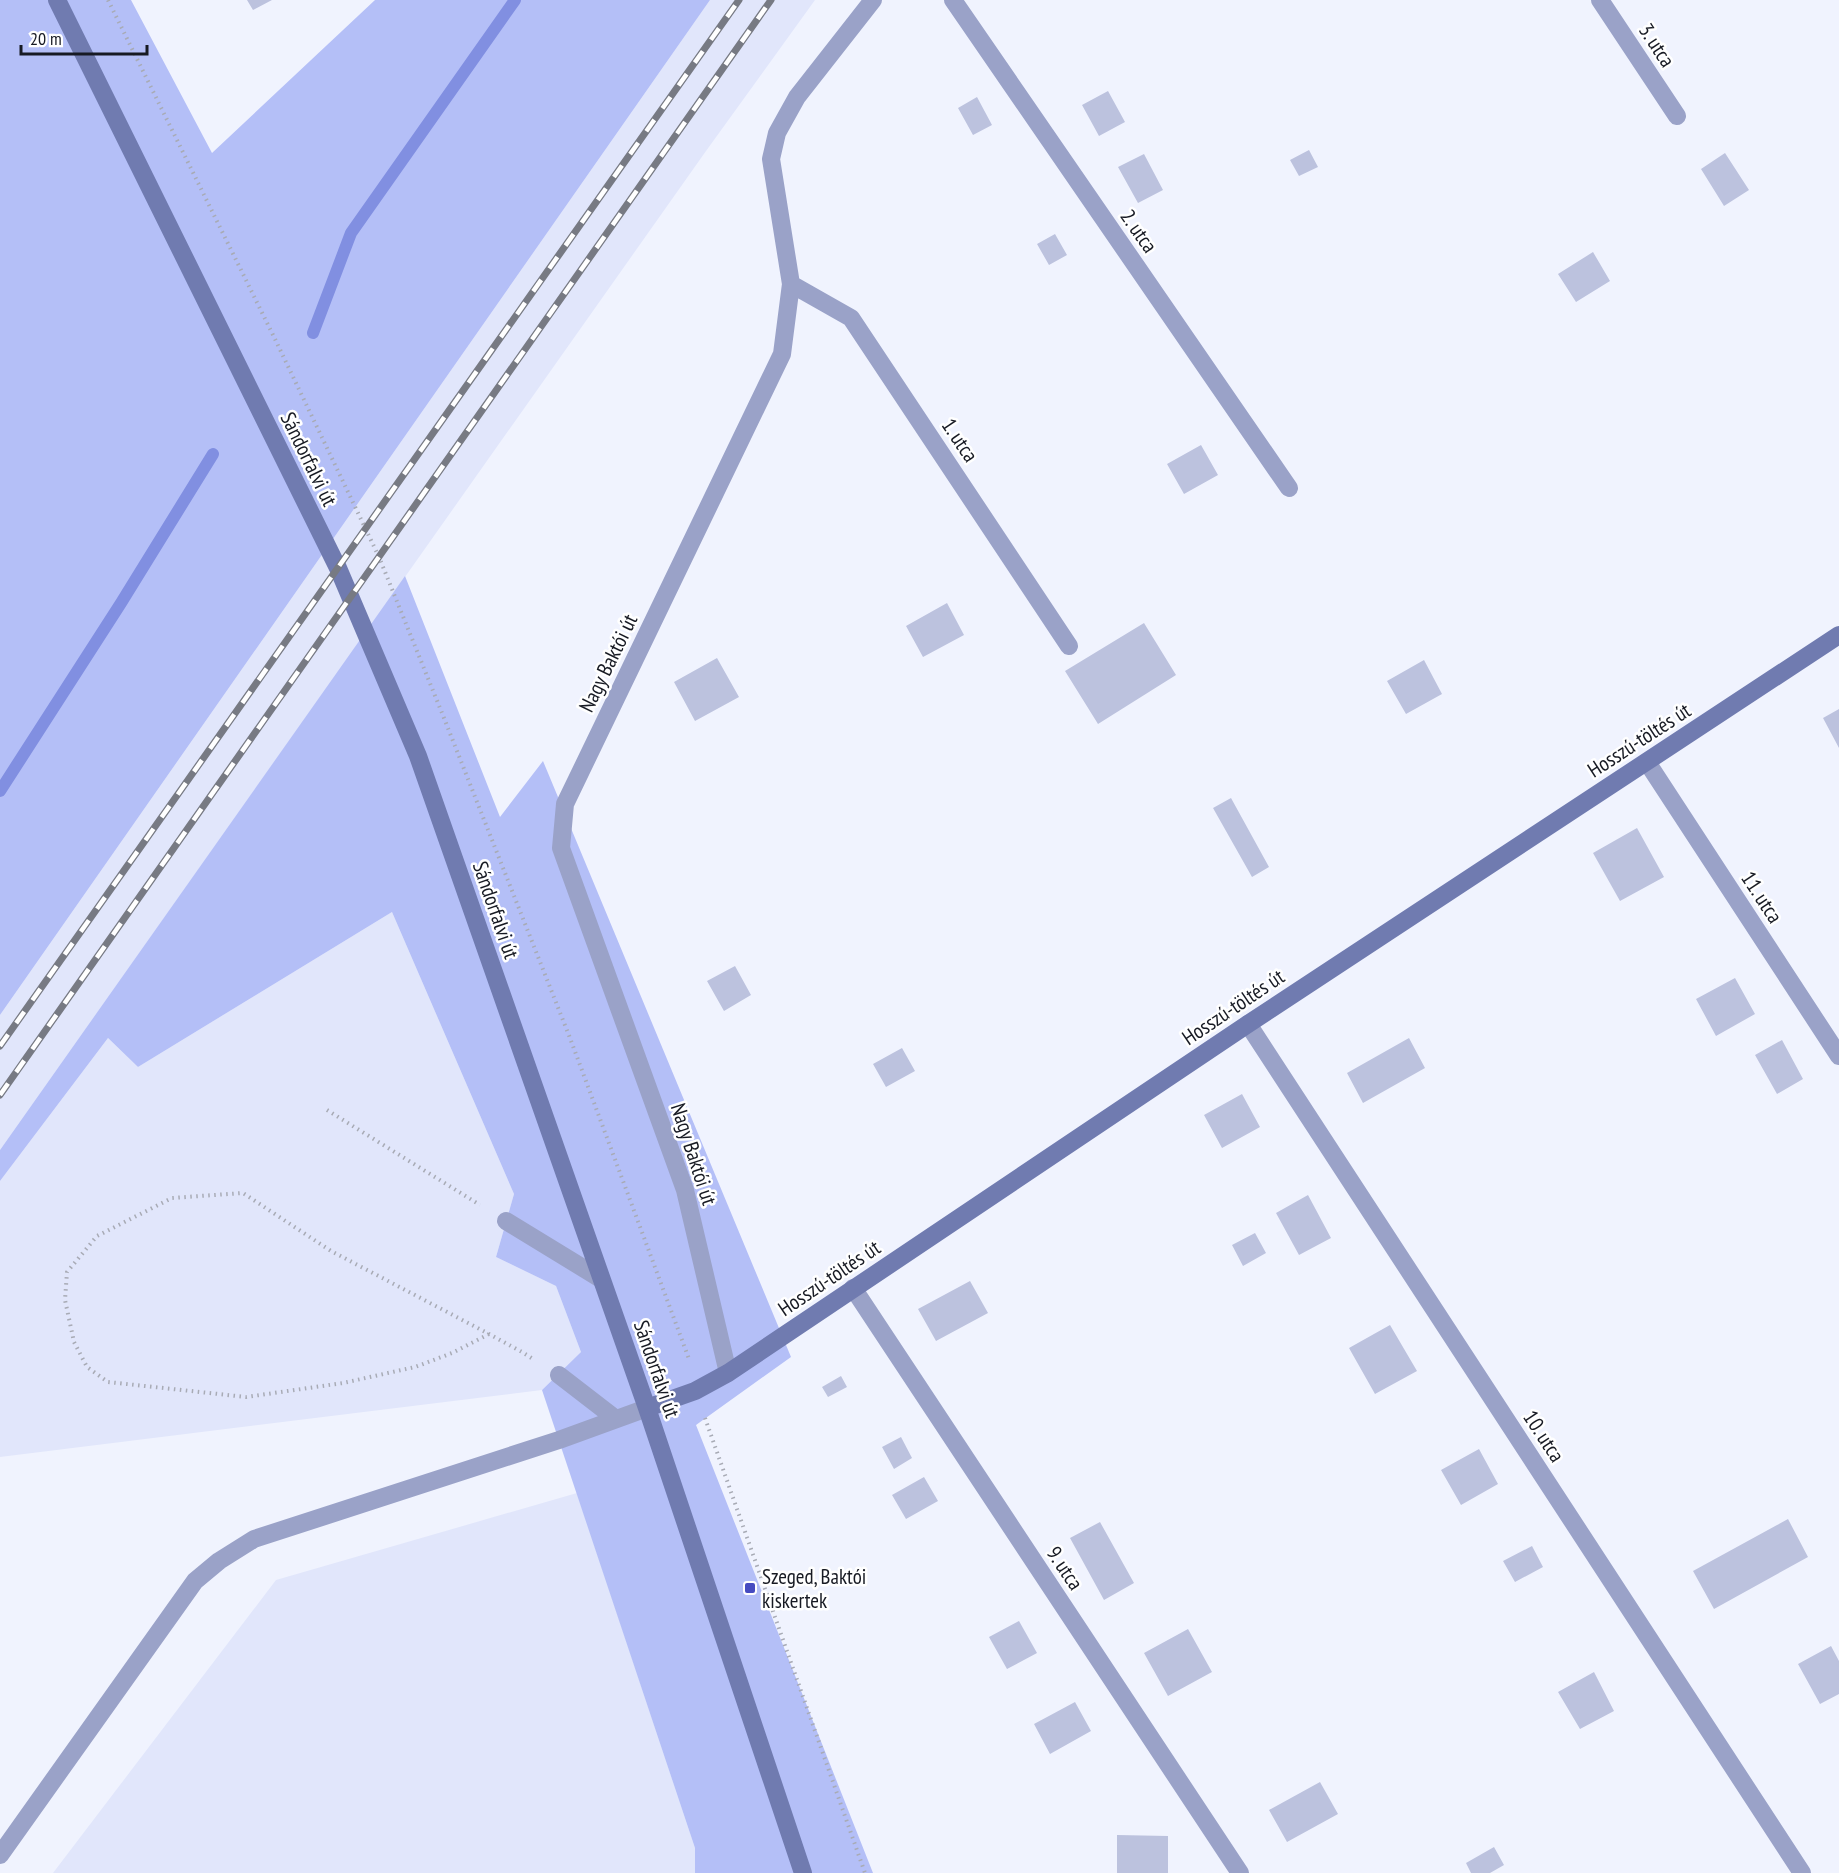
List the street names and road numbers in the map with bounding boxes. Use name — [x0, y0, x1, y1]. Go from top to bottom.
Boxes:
street label: 3. utca — [1633, 18, 1681, 72]
street label: 2. utca — [1115, 204, 1163, 258]
street label: Sándorfalvi út — [275, 408, 343, 511]
street label: 1. utca — [936, 413, 984, 467]
street label: Nagy Baktói út — [573, 609, 643, 716]
street label: Hosszú-töltés út — [1582, 697, 1696, 783]
street label: Sándorfalvi út — [467, 858, 525, 962]
street label: 11. utca — [1735, 866, 1789, 928]
street label: Hosszú-töltés út — [1177, 963, 1289, 1051]
street label: Nagy Baktói út — [665, 1100, 723, 1209]
street label: Hosszú-töltés út — [773, 1234, 885, 1322]
street label: Sándorfalvi út — [628, 1317, 686, 1421]
street label: 10. utca — [1517, 1405, 1571, 1467]
street label: 9. utca — [1041, 1541, 1089, 1595]

